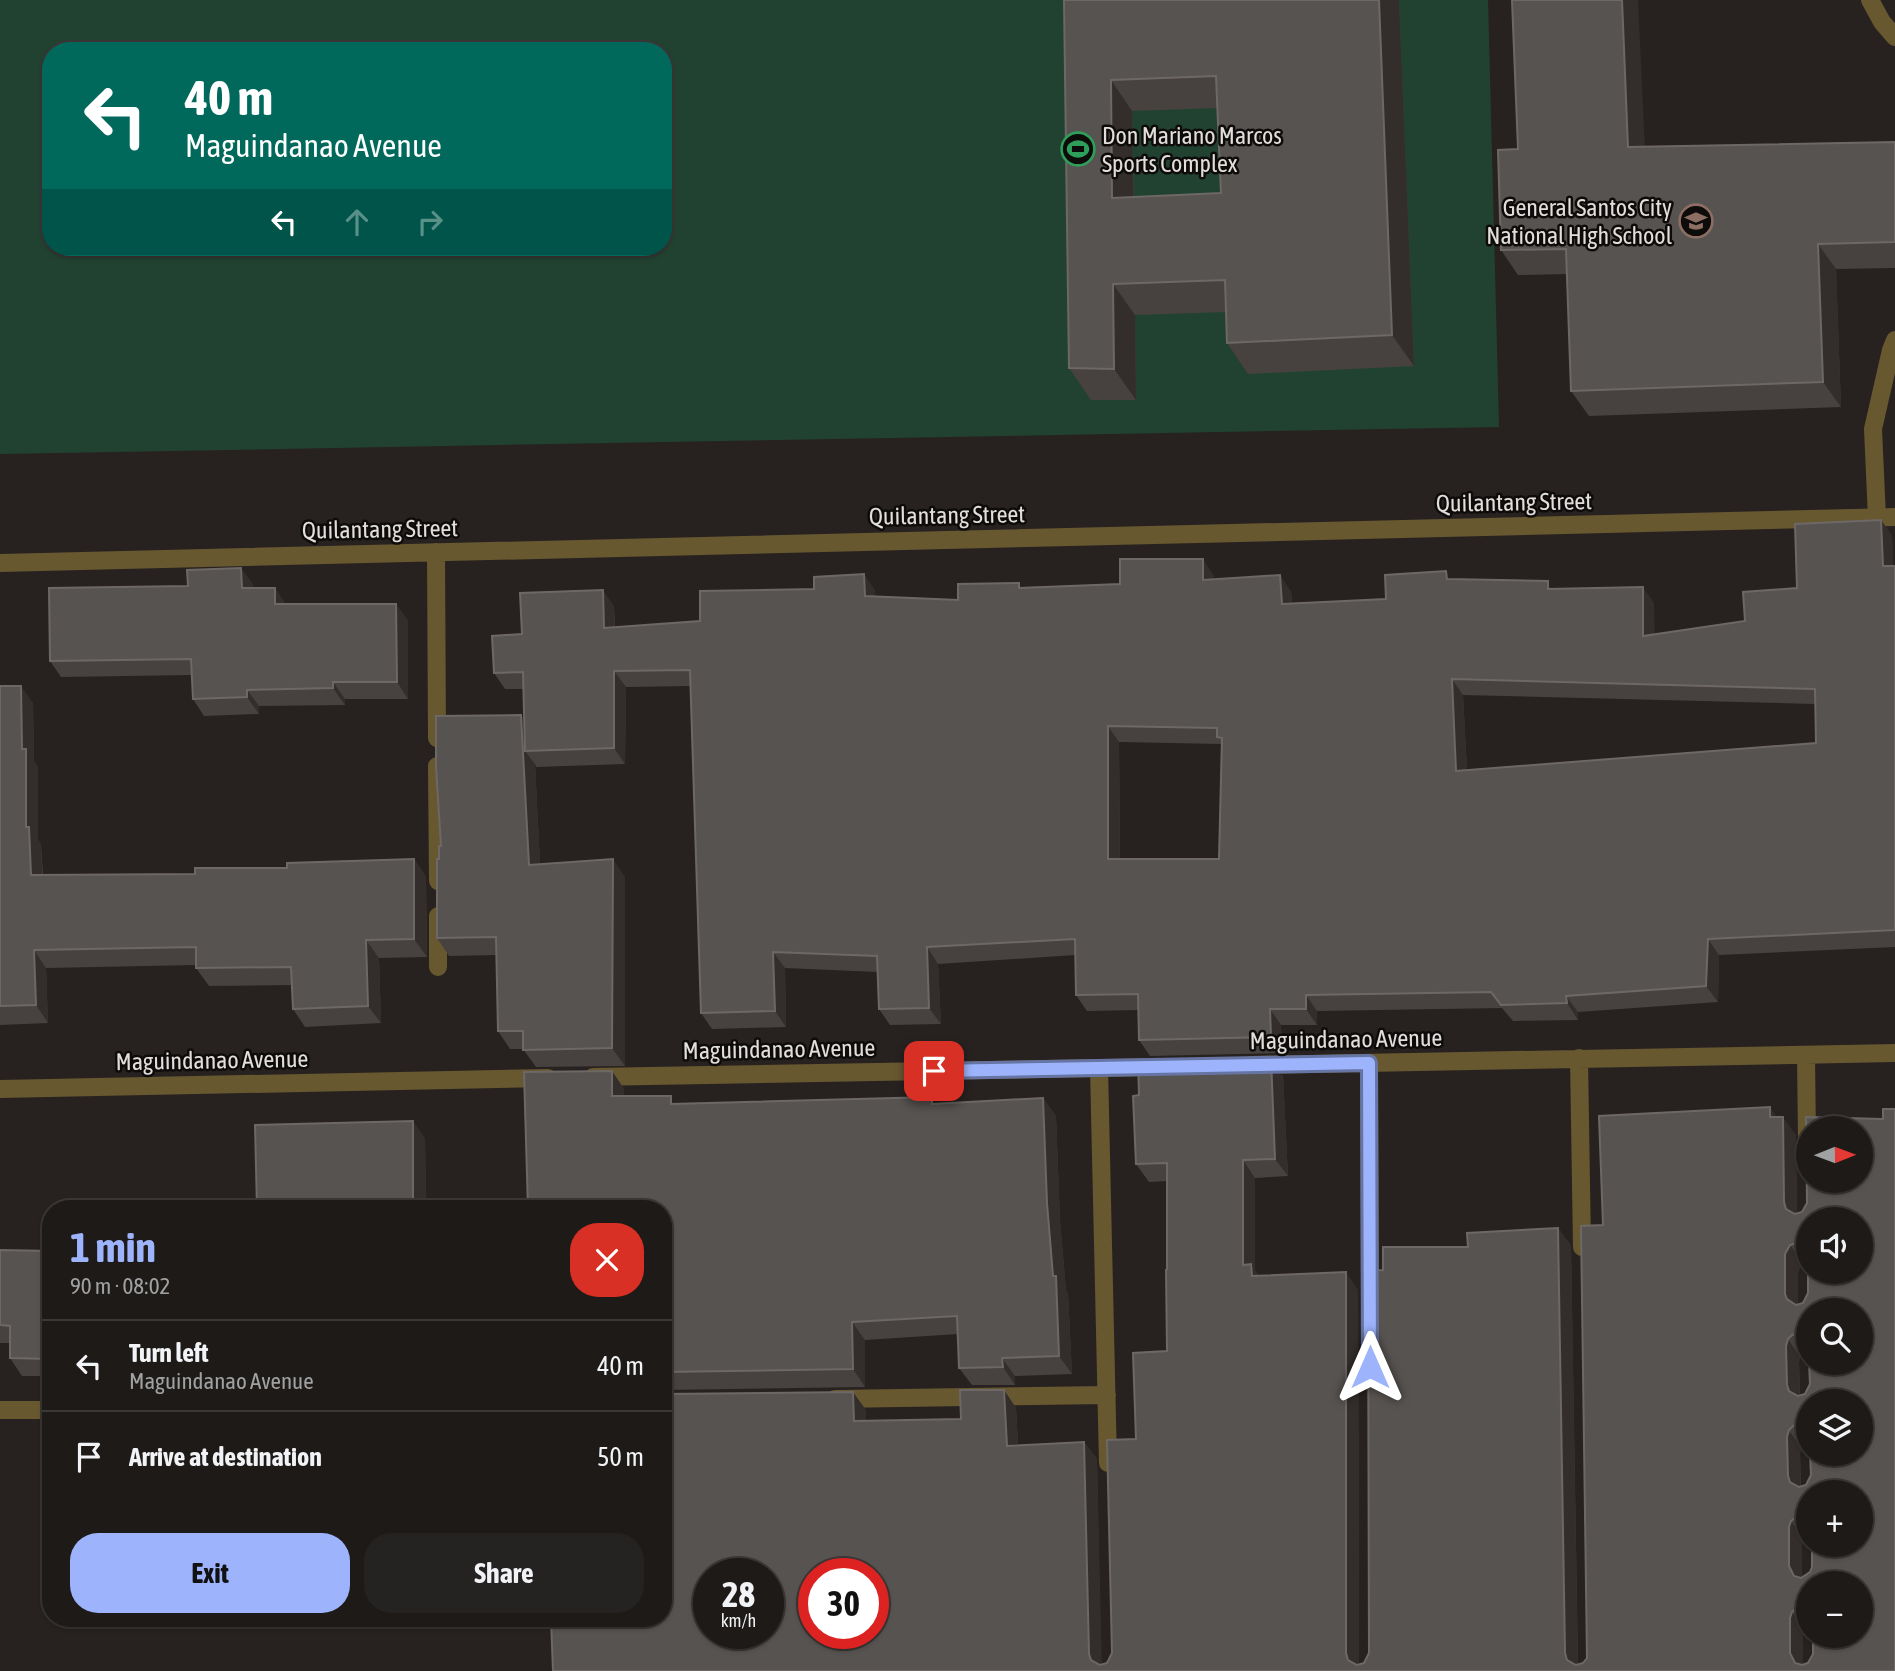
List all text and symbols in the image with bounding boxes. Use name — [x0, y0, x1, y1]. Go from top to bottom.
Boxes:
text: 40 m — [185, 69, 273, 125]
icon: left — [70, 70, 161, 161]
place label: Don Mariano Marcos Sports Complex — [1102, 122, 1282, 177]
text: Maguindanao Avenue — [185, 127, 442, 164]
sports icon: Don Mariano Marcos Sports Complex — [1059, 130, 1097, 168]
place label: General Santos City National High School — [1486, 194, 1673, 249]
school or university icon: General Santos City National High School — [1677, 202, 1715, 240]
icon: left — [265, 203, 303, 241]
icon: ahead — [338, 203, 376, 241]
icon: right — [411, 203, 449, 241]
street label: Quilantang Street — [1436, 487, 1592, 517]
street label: Quilantang Street — [869, 500, 1025, 530]
street label: Quilantang Street — [302, 514, 458, 544]
street label: Maguindanao Avenue — [1249, 1024, 1443, 1054]
street label: Maguindanao Avenue — [682, 1034, 876, 1064]
pin — [904, 1041, 964, 1101]
street label: Maguindanao Avenue — [115, 1045, 309, 1075]
icon: arrive — [915, 1052, 953, 1090]
north arrow — [1796, 1116, 1872, 1194]
map controls — [1796, 1116, 1873, 1648]
button: sound — [1796, 1207, 1873, 1284]
text: 1 min — [70, 1223, 156, 1271]
button: close — [570, 1223, 644, 1297]
text: 90 m · 08:02 — [70, 1273, 170, 1299]
button: search — [1796, 1298, 1873, 1375]
position arrow — [1333, 1330, 1407, 1404]
text: Turn left — [129, 1338, 209, 1368]
icon: left — [70, 1347, 108, 1385]
text: 40 m — [597, 1351, 644, 1381]
text: Maguindanao Avenue — [129, 1368, 314, 1394]
button: layers — [1796, 1389, 1873, 1466]
icon: arrive — [70, 1438, 108, 1476]
text: Arrive at destination — [129, 1442, 322, 1472]
text: 50 m — [597, 1442, 644, 1472]
button: + — [1796, 1480, 1873, 1557]
button: Exit — [70, 1533, 350, 1613]
button: Share — [364, 1533, 644, 1613]
speed limit sign: 30 — [798, 1558, 889, 1649]
button: − — [1796, 1571, 1873, 1648]
text: 28 — [722, 1574, 755, 1614]
text: km/h — [721, 1610, 756, 1631]

